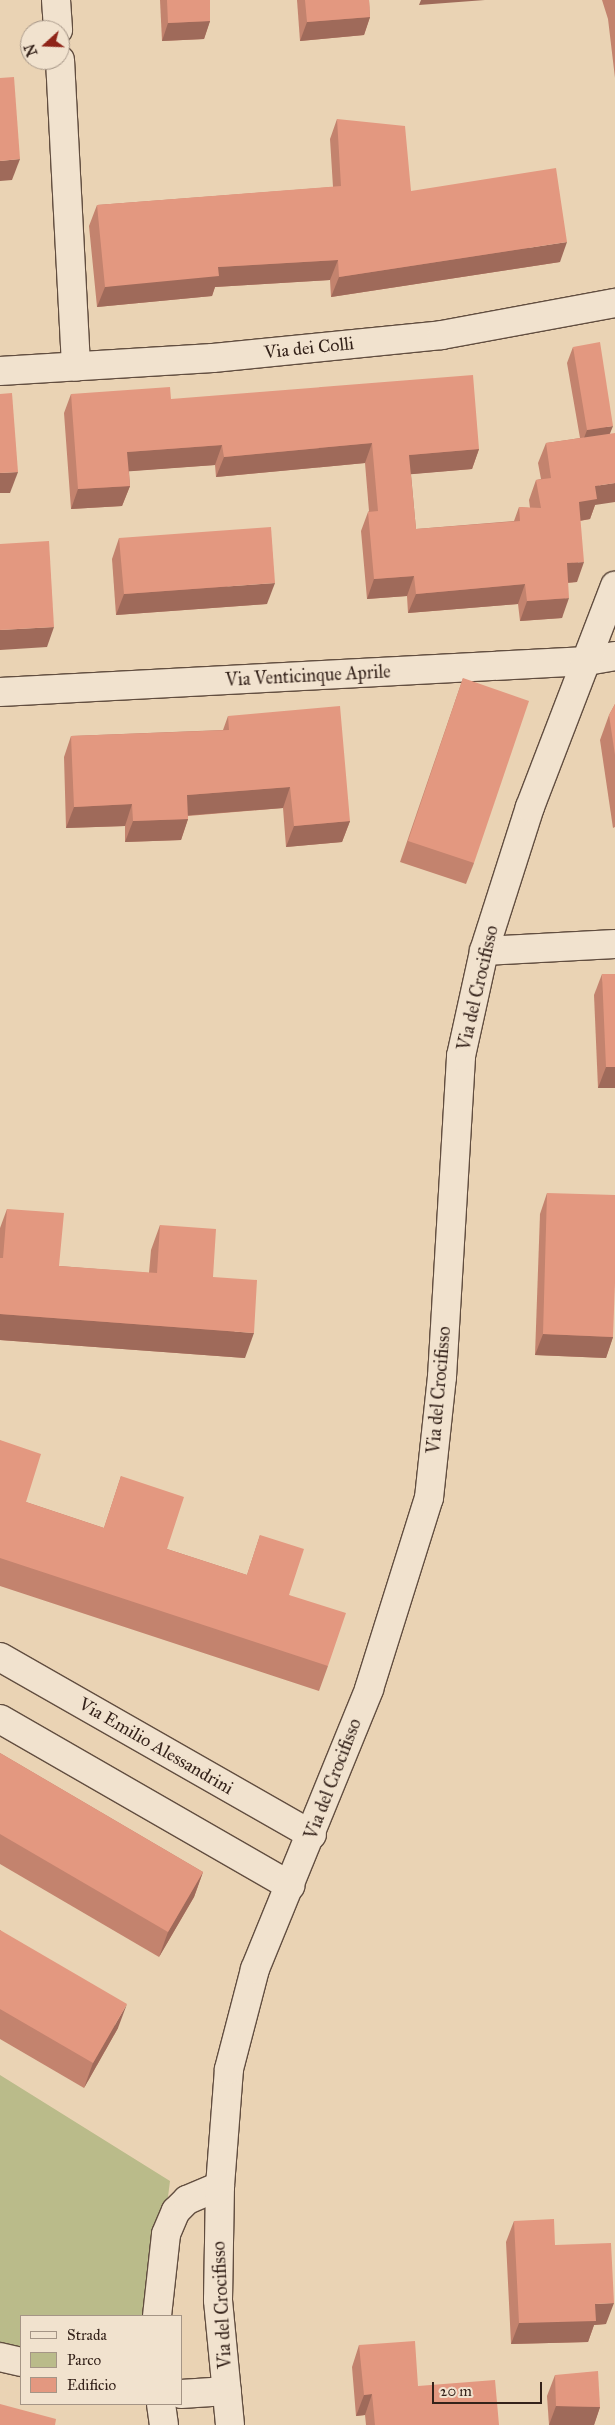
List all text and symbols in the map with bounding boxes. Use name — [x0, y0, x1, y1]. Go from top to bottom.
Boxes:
north arrow — [20, 20, 70, 70]
text: N — [21, 41, 41, 58]
street label: Via dei Colli — [263, 333, 355, 363]
street label: Via Venticinque Aprile — [225, 661, 391, 691]
street label: Via del Crocifisso — [453, 923, 503, 1053]
street label: Via del Crocifisso — [423, 1325, 455, 1455]
street label: Via Emilio Alessandrini — [75, 1693, 237, 1799]
street label: Via del Crocifisso — [300, 1716, 366, 1842]
street label: Via del Crocifisso — [208, 2241, 236, 2369]
legend — [20, 2315, 182, 2405]
text: Strada — [67, 2326, 107, 2344]
text: Parco — [67, 2351, 101, 2369]
scale bar — [435, 2372, 545, 2404]
text: Edificio — [67, 2376, 116, 2394]
text: 20 m — [440, 2382, 472, 2400]

